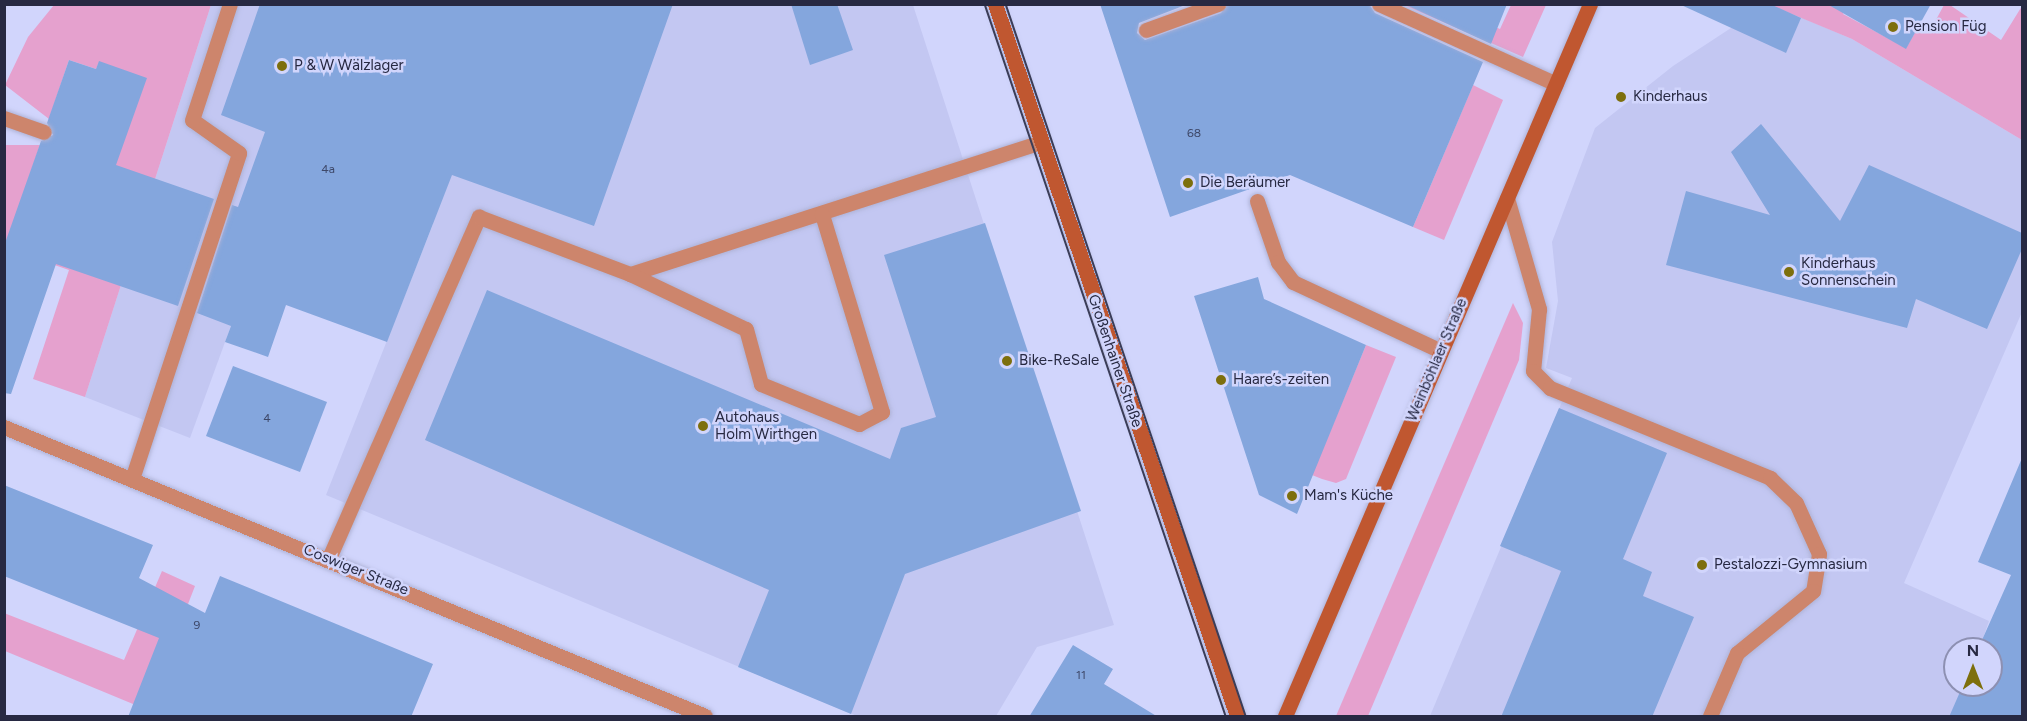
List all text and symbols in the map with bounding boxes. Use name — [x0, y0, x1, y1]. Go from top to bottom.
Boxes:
place label: Pension Füg — [1905, 18, 1987, 36]
marker: Pension Füg — [1886, 20, 1900, 34]
place label: P & W Wälzlager — [294, 57, 404, 75]
marker: P & W Wälzlager — [275, 59, 289, 73]
place label: Kinderhaus — [1633, 88, 1707, 106]
marker: Kinderhaus — [1614, 90, 1628, 104]
house number: 68 — [1187, 127, 1201, 141]
house number: 4a — [321, 163, 335, 177]
place label: Die Beräumer — [1200, 174, 1290, 192]
marker: Die Beräumer — [1181, 176, 1195, 190]
place label: Kinderhaus Sonnenschein — [1801, 254, 1896, 289]
marker: Kinderhaus Sonnenschein — [1782, 265, 1796, 279]
street label: Großenhainer Straße — [1084, 292, 1146, 430]
street label: Weinböhlaer Straße — [1403, 296, 1471, 424]
place label: Bike-ReSale — [1019, 352, 1099, 370]
marker: Bike-ReSale — [1000, 354, 1014, 368]
place label: Haare’s-zeiten — [1233, 371, 1329, 389]
marker: Haare’s-zeiten — [1214, 373, 1228, 387]
place label: Autohaus Holm Wirthgen — [715, 408, 817, 443]
house number: 4 — [263, 412, 271, 426]
marker: Autohaus Holm Wirthgen — [696, 419, 710, 433]
place label: Mam's Küche — [1304, 487, 1393, 505]
marker: Mam's Küche — [1285, 489, 1299, 503]
street label: Coswiger Straße — [301, 541, 411, 599]
place label: Pestalozzi-Gymnasium — [1714, 556, 1867, 574]
marker: Pestalozzi-Gymnasium — [1695, 558, 1709, 572]
house number: 9 — [194, 619, 200, 633]
north arrow — [1943, 637, 2003, 697]
text: N — [1967, 641, 1979, 660]
house number: 11 — [1076, 669, 1086, 683]

